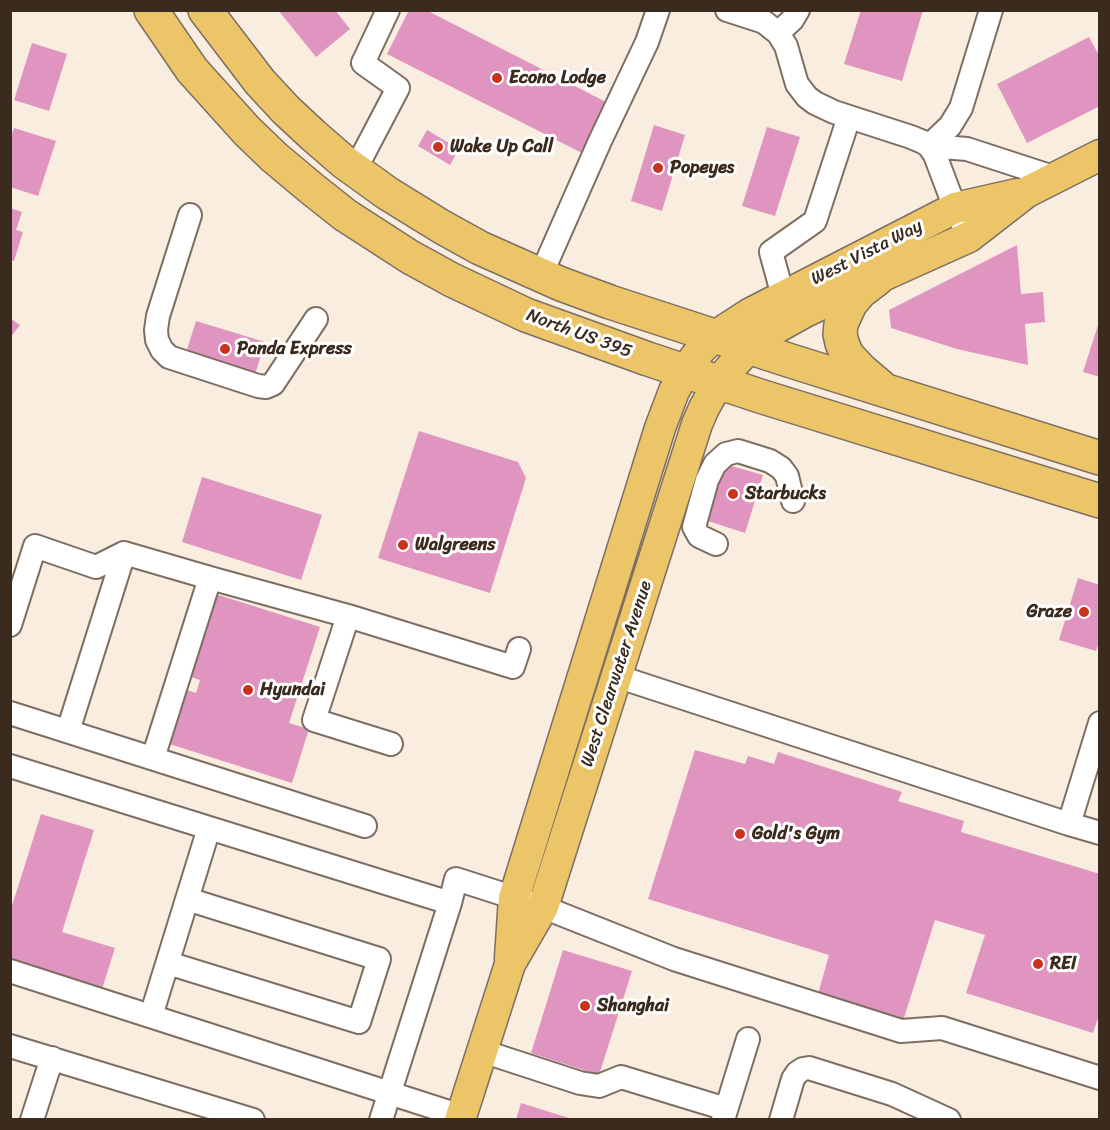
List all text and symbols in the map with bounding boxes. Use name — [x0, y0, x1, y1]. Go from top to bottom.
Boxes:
place label: Econo Lodge — [509, 67, 606, 89]
marker: Econo Lodge — [490, 71, 504, 85]
place label: Wake Up Call — [450, 136, 553, 158]
marker: Wake Up Call — [431, 140, 445, 154]
place label: Popeyes — [670, 157, 734, 179]
marker: Popeyes — [651, 161, 665, 175]
street label: West Vista Way — [808, 216, 926, 290]
street label: North US 395 — [523, 305, 635, 363]
place label: Panda Express — [237, 338, 352, 360]
marker: Panda Express — [218, 342, 232, 356]
place label: Starbucks — [745, 483, 826, 505]
marker: Starbucks — [726, 487, 740, 501]
place label: Walgreens — [415, 534, 495, 556]
marker: Walgreens — [396, 538, 410, 552]
street label: West Clearwater Avenue — [577, 578, 657, 770]
place label: Graze — [1027, 601, 1072, 623]
marker: Graze — [1077, 605, 1091, 619]
place label: Hyundai — [260, 679, 325, 701]
marker: Hyundai — [241, 683, 255, 697]
place label: Gold's Gym — [752, 823, 840, 845]
marker: Gold's Gym — [733, 827, 747, 841]
place label: REI — [1050, 953, 1076, 975]
marker: REI — [1031, 957, 1045, 971]
place label: Shanghai — [597, 995, 669, 1017]
marker: Shanghai — [578, 999, 592, 1013]

